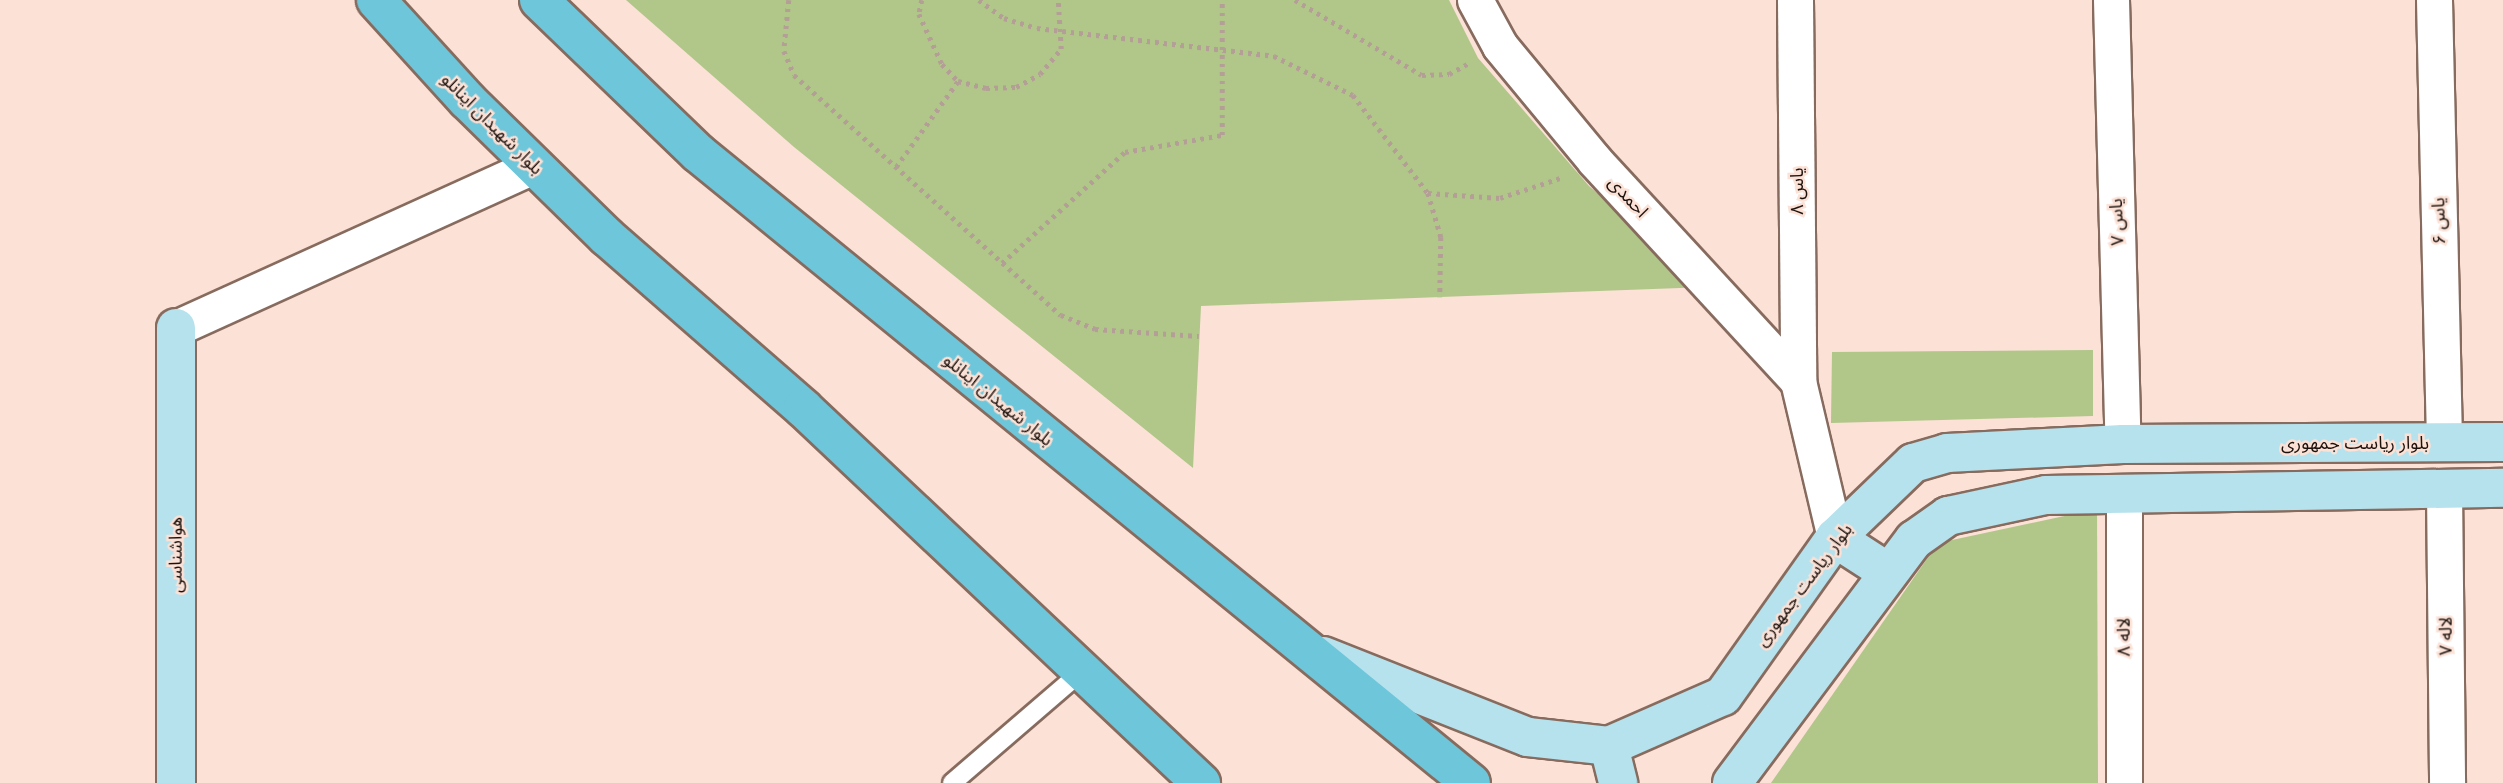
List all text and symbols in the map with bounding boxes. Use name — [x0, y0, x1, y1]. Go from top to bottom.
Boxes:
street label: بلوار شهیدان اینانلو — [437, 69, 547, 179]
street label: یاس ۸ — [1786, 167, 1808, 215]
street label: احمدی — [1604, 172, 1652, 222]
street label: یاس ۶ — [2428, 197, 2450, 245]
street label: یاس ۷ — [2105, 198, 2129, 246]
street label: بلوار شهیدان اینانلو — [939, 349, 1057, 451]
street label: بلوار ریاست جمهوری — [2281, 432, 2429, 454]
street label: هواشناسی — [165, 517, 187, 593]
street label: بلوار ریاست جمهوری — [1751, 519, 1857, 651]
street label: لاله ۷ — [2435, 617, 2457, 655]
street label: لاله ۸ — [2113, 618, 2135, 656]

